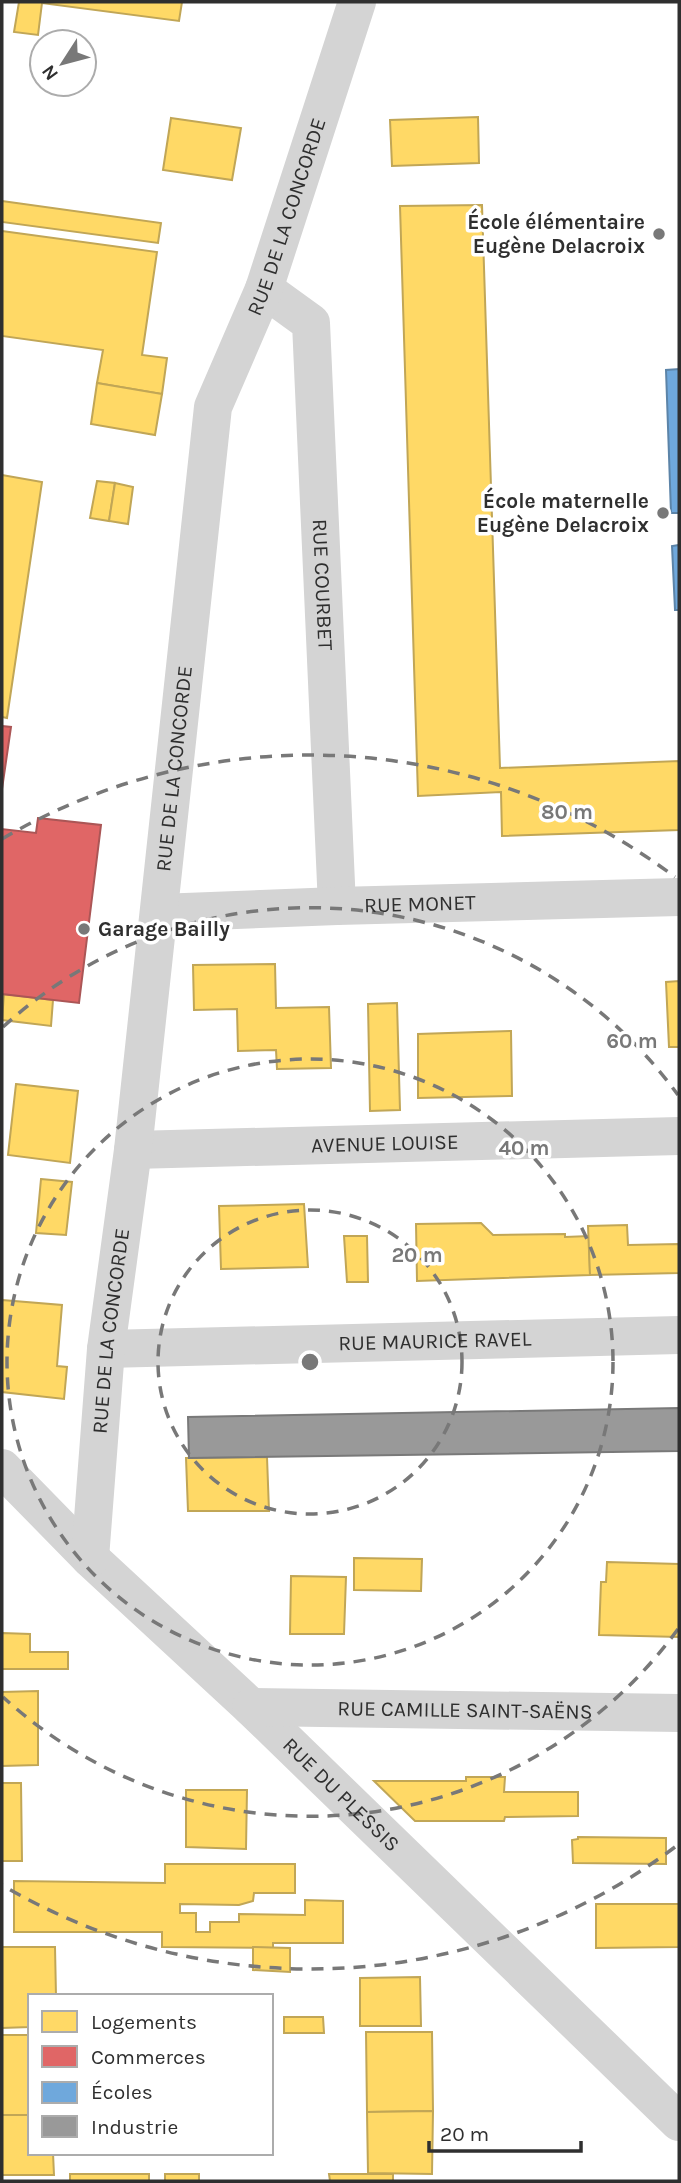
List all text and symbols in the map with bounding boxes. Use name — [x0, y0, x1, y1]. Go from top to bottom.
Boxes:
north arrow — [28, 28, 98, 98]
text: N — [37, 60, 63, 84]
street label: RUE DE LA CONCORDE — [242, 115, 331, 319]
place label: École élémentaire Eugène Delacroix — [467, 208, 645, 258]
marker: École élémentaire Eugène Delacroix — [651, 226, 667, 242]
place label: École maternelle Eugène Delacroix — [477, 487, 649, 537]
marker: École maternelle Eugène Delacroix — [655, 505, 671, 521]
street label: RUE COURBET — [308, 518, 338, 652]
street label: RUE DE LA CONCORDE — [151, 665, 197, 873]
text: 80 m — [541, 800, 593, 824]
street label: RUE MONET — [364, 890, 476, 917]
place label: Garage Bailly — [98, 917, 230, 941]
marker: Garage Bailly — [76, 921, 92, 937]
text: 60 m — [606, 1029, 658, 1053]
street label: AVENUE LOUISE — [311, 1130, 459, 1157]
text: 40 m — [498, 1136, 550, 1160]
street label: RUE DE LA CONCORDE — [88, 1227, 134, 1435]
text: 20 m — [391, 1243, 443, 1267]
street label: RUE MAURICE RAVEL — [338, 1327, 532, 1355]
centre of rings — [298, 1350, 322, 1374]
street label: RUE CAMILLE SAINT-SAËNS — [337, 1696, 593, 1724]
street label: RUE DU PLESSIS — [278, 1733, 405, 1857]
legend — [28, 1994, 273, 2155]
text: Logements — [91, 2010, 197, 2034]
text: Commerces — [91, 2045, 206, 2069]
text: Écoles — [91, 2080, 153, 2104]
scale bar — [429, 2110, 581, 2154]
text: Industrie — [91, 2115, 178, 2139]
text: 20 m — [440, 2122, 489, 2146]

